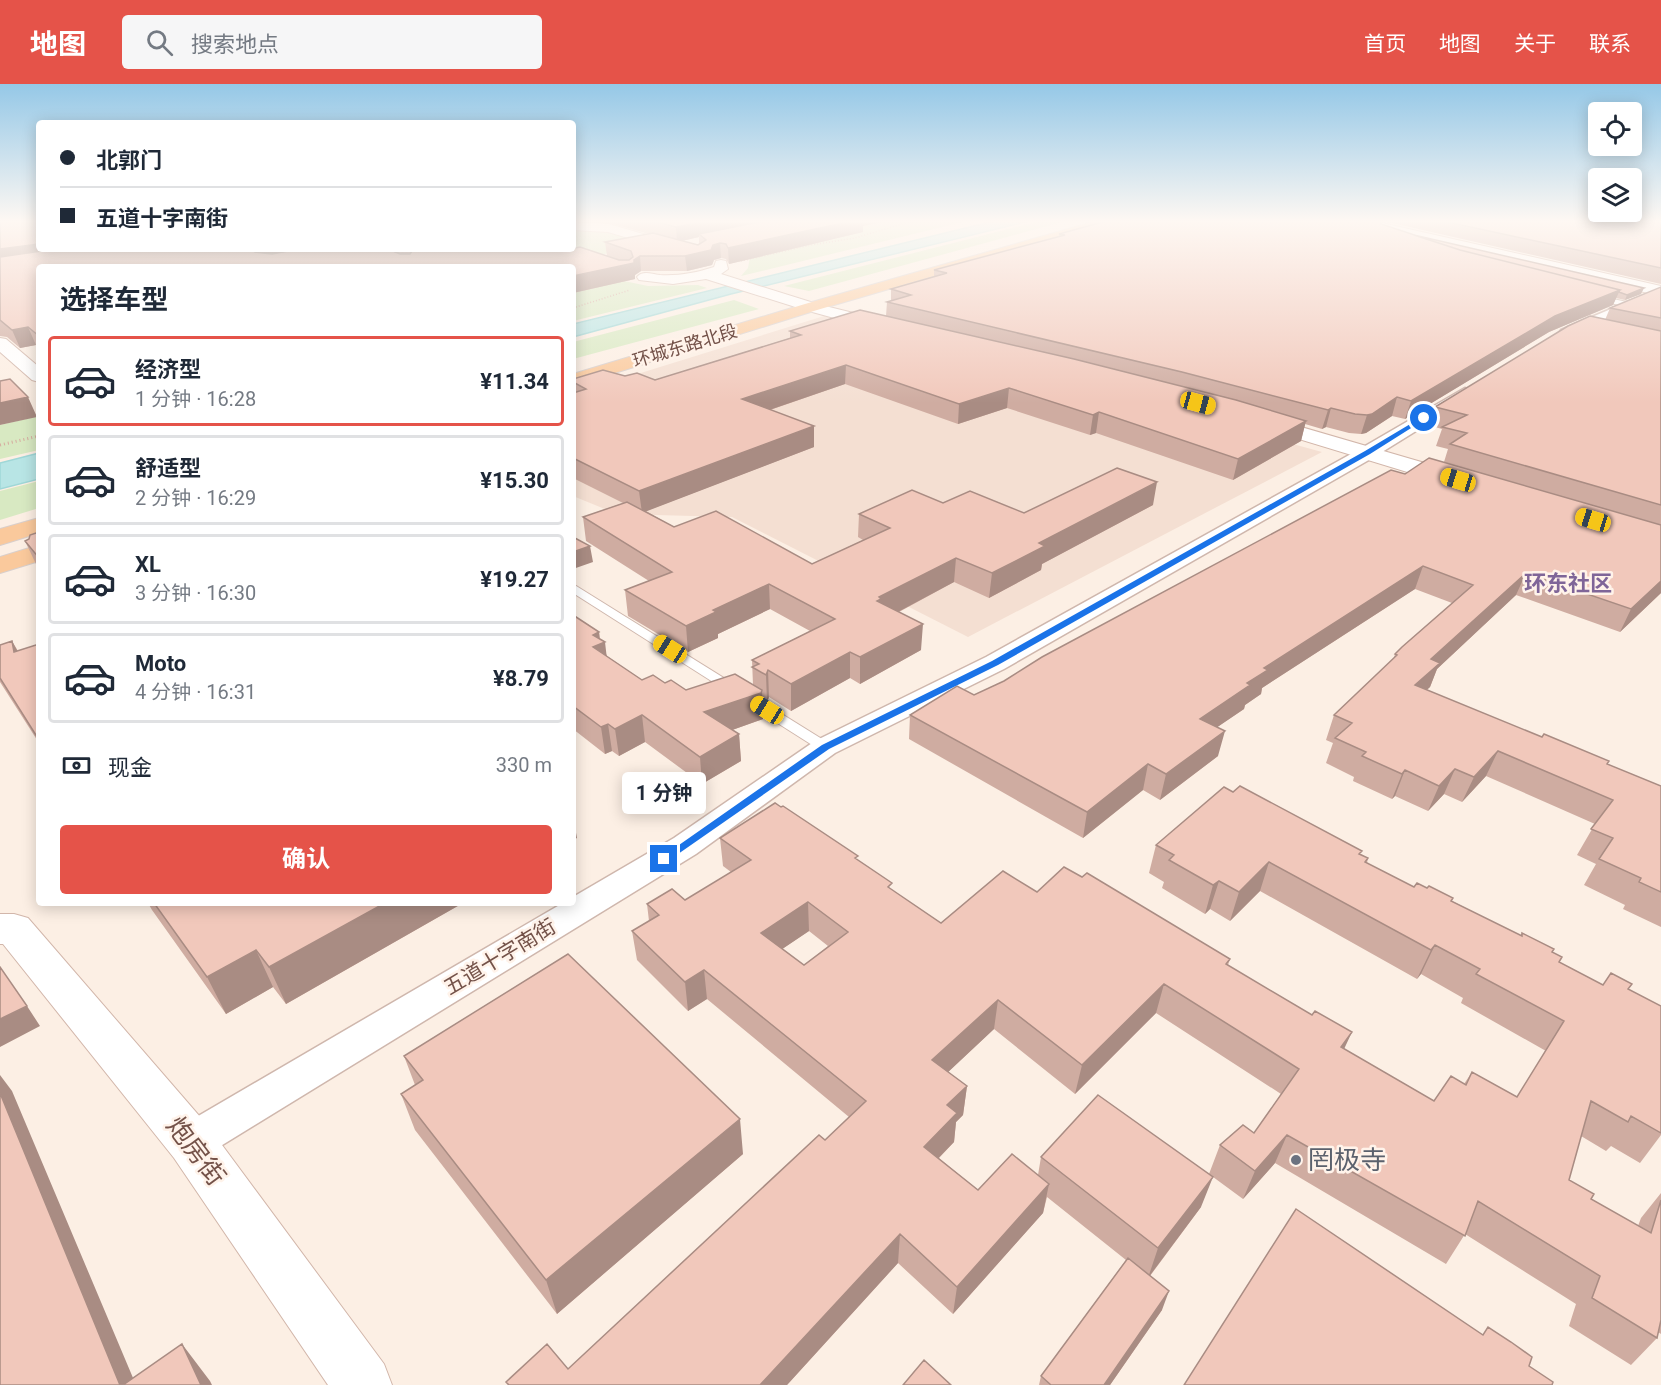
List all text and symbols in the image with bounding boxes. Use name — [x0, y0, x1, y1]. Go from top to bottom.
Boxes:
search box — [122, 15, 542, 69]
icon: search — [143, 26, 176, 59]
text: 地图 — [30, 28, 86, 61]
text: 搜索地点 — [191, 32, 279, 57]
text: 首页 — [1364, 32, 1406, 56]
text: 地图 — [1439, 32, 1481, 56]
text: 关于 — [1514, 32, 1556, 56]
text: 联系 — [1589, 32, 1631, 56]
map controls — [1588, 102, 1642, 222]
button: locate — [1588, 102, 1642, 156]
text: 北郭门 — [96, 148, 162, 173]
button: layers — [1588, 168, 1642, 222]
text: 五道十字南街 — [96, 206, 228, 231]
text: 选择车型 — [60, 284, 168, 316]
street label: 环城东路北段 — [630, 320, 740, 371]
icon: car — [63, 354, 117, 408]
text: 经济型 — [135, 357, 201, 382]
text: ¥11.34 — [480, 369, 549, 394]
text: 1 分钟 · 16:28 — [135, 387, 256, 411]
car — [1178, 390, 1218, 416]
route start — [1410, 404, 1437, 431]
icon: car — [63, 453, 117, 507]
text: 舒适型 — [135, 456, 201, 481]
car — [1438, 466, 1478, 494]
text: ¥15.30 — [480, 468, 549, 493]
text: 2 分钟 · 16:29 — [135, 486, 256, 510]
car — [1573, 506, 1613, 534]
icon: car — [63, 552, 117, 606]
text: XL — [135, 552, 161, 577]
text: ¥19.27 — [480, 567, 549, 592]
district label: 环东社区 — [1524, 571, 1612, 596]
text: 3 分钟 · 16:30 — [135, 581, 256, 605]
car — [650, 632, 690, 666]
icon: car — [63, 651, 117, 705]
text: Moto — [135, 651, 186, 676]
text: ¥8.79 — [493, 666, 549, 691]
text: 4 分钟 · 16:31 — [135, 680, 256, 704]
car — [747, 693, 787, 727]
icon: cash — [60, 749, 93, 782]
text: 330 m — [496, 753, 552, 777]
text: 现金 — [108, 755, 152, 780]
callout: 1 分钟 — [622, 772, 706, 814]
text: 1 分钟 — [636, 781, 692, 805]
button: 确认 — [60, 825, 552, 894]
route end — [650, 845, 677, 872]
street label: 五道十字南街 — [440, 914, 560, 1000]
street label: 炮房街 — [161, 1111, 231, 1191]
place label: 罔极寺 — [1308, 1145, 1386, 1175]
marker: 罔极寺 — [1289, 1153, 1303, 1167]

